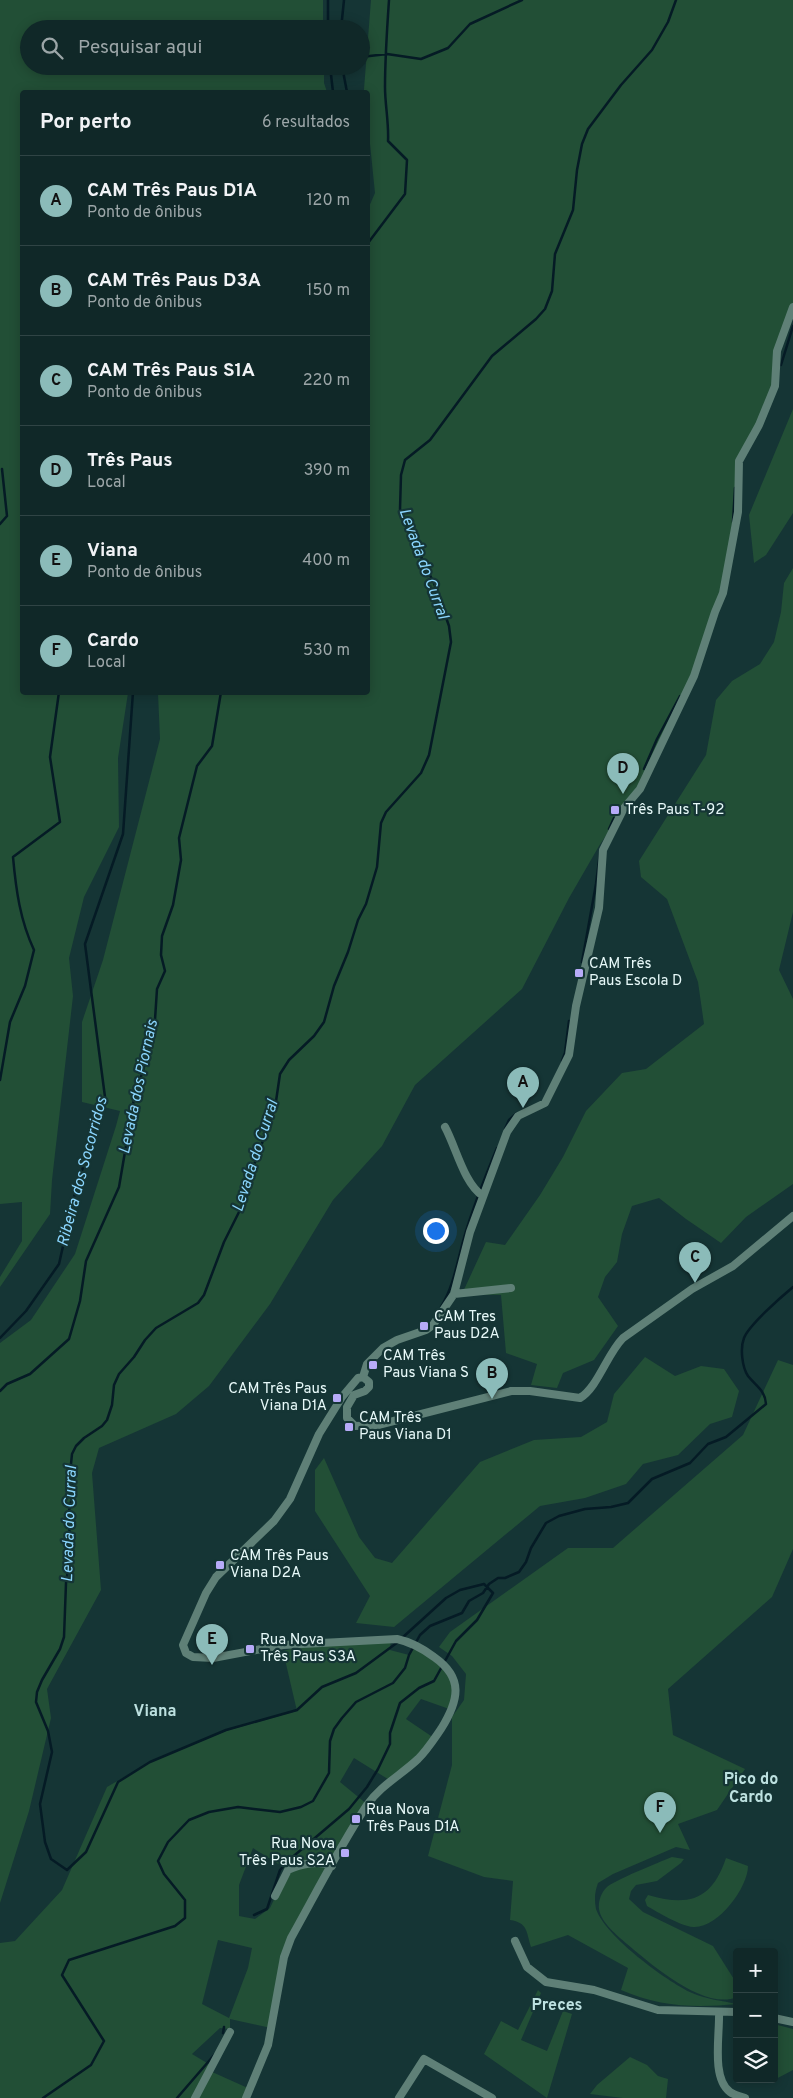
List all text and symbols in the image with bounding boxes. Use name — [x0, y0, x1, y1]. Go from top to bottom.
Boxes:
search box — [20, 20, 370, 75]
icon: search — [38, 34, 66, 62]
text: Pesquisar aqui — [78, 36, 202, 60]
text: Por perto — [40, 109, 132, 136]
text: 6 resultados — [262, 113, 350, 133]
text: CAM Três Paus D1A — [87, 179, 257, 203]
text: A — [50, 191, 62, 211]
text: 120 m — [307, 191, 350, 211]
text: Ponto de ônibus — [87, 203, 202, 223]
text: CAM Três Paus D3A — [87, 269, 261, 293]
text: B — [50, 281, 62, 301]
text: 150 m — [307, 281, 350, 301]
text: Ponto de ônibus — [87, 293, 202, 313]
text: CAM Três Paus S1A — [87, 359, 255, 383]
text: C — [51, 371, 61, 391]
text: 220 m — [303, 371, 350, 391]
text: Ponto de ônibus — [87, 383, 202, 403]
text: Três Paus — [87, 449, 173, 473]
text: D — [50, 461, 62, 481]
text: 390 m — [304, 461, 350, 481]
text: Local — [87, 473, 126, 493]
water label: Levada do Curral — [394, 506, 453, 623]
text: Viana — [87, 539, 138, 563]
text: E — [51, 551, 61, 571]
text: 400 m — [302, 551, 350, 571]
text: Ponto de ônibus — [87, 563, 202, 583]
text: Cardo — [87, 629, 139, 653]
text: F — [51, 641, 61, 661]
text: 530 m — [303, 641, 350, 661]
text: Local — [87, 653, 126, 673]
pin: D — [607, 753, 639, 794]
place label: Três Paus T-92 — [625, 801, 724, 820]
marker: Três Paus T-92 — [609, 804, 621, 816]
place label: CAM Três Paus Escola D — [589, 955, 682, 991]
marker: CAM Três Paus Escola D — [573, 967, 585, 979]
water label: Levada dos Piornais — [115, 1017, 163, 1156]
pin: A — [507, 1067, 539, 1108]
water label: Ribeira dos Socorridos — [53, 1094, 113, 1249]
water label: Levada do Curral — [228, 1097, 284, 1215]
your location — [423, 1218, 449, 1244]
pin: C — [679, 1242, 711, 1283]
place label: CAM Tres Paus D2A — [434, 1308, 500, 1344]
marker: CAM Tres Paus D2A — [418, 1320, 430, 1332]
place label: CAM Três Paus Viana S — [383, 1347, 469, 1383]
pin: B — [476, 1358, 508, 1399]
marker: CAM Três Paus Viana S — [367, 1359, 379, 1371]
place label: CAM Três Paus Viana D1A — [228, 1380, 327, 1416]
marker: CAM Três Paus Viana D1A — [331, 1392, 343, 1404]
place label: CAM Três Paus Viana D1 — [359, 1409, 452, 1445]
marker: CAM Três Paus Viana D1 — [343, 1421, 355, 1433]
water label: Levada do Curral — [58, 1464, 82, 1583]
place label: CAM Três Paus Viana D2A — [230, 1547, 329, 1583]
marker: CAM Três Paus Viana D2A — [214, 1559, 226, 1571]
pin: E — [196, 1624, 228, 1665]
place label: Rua Nova Três Paus S3A — [260, 1631, 356, 1667]
marker: Rua Nova Três Paus S3A — [244, 1643, 256, 1655]
district label: Viana — [134, 1702, 176, 1722]
district label: Pico do Cardo — [724, 1770, 778, 1808]
pin: F — [644, 1792, 676, 1833]
place label: Rua Nova Três Paus D1A — [366, 1801, 460, 1837]
marker: Rua Nova Três Paus D1A — [350, 1813, 362, 1825]
place label: Rua Nova Três Paus S2A — [239, 1835, 335, 1871]
marker: Rua Nova Três Paus S2A — [339, 1847, 351, 1859]
map controls — [733, 1948, 778, 2083]
button: + — [733, 1948, 778, 1993]
button: − — [733, 1993, 778, 2038]
district label: Preces — [532, 1996, 583, 2016]
button: layers — [733, 2038, 778, 2083]

